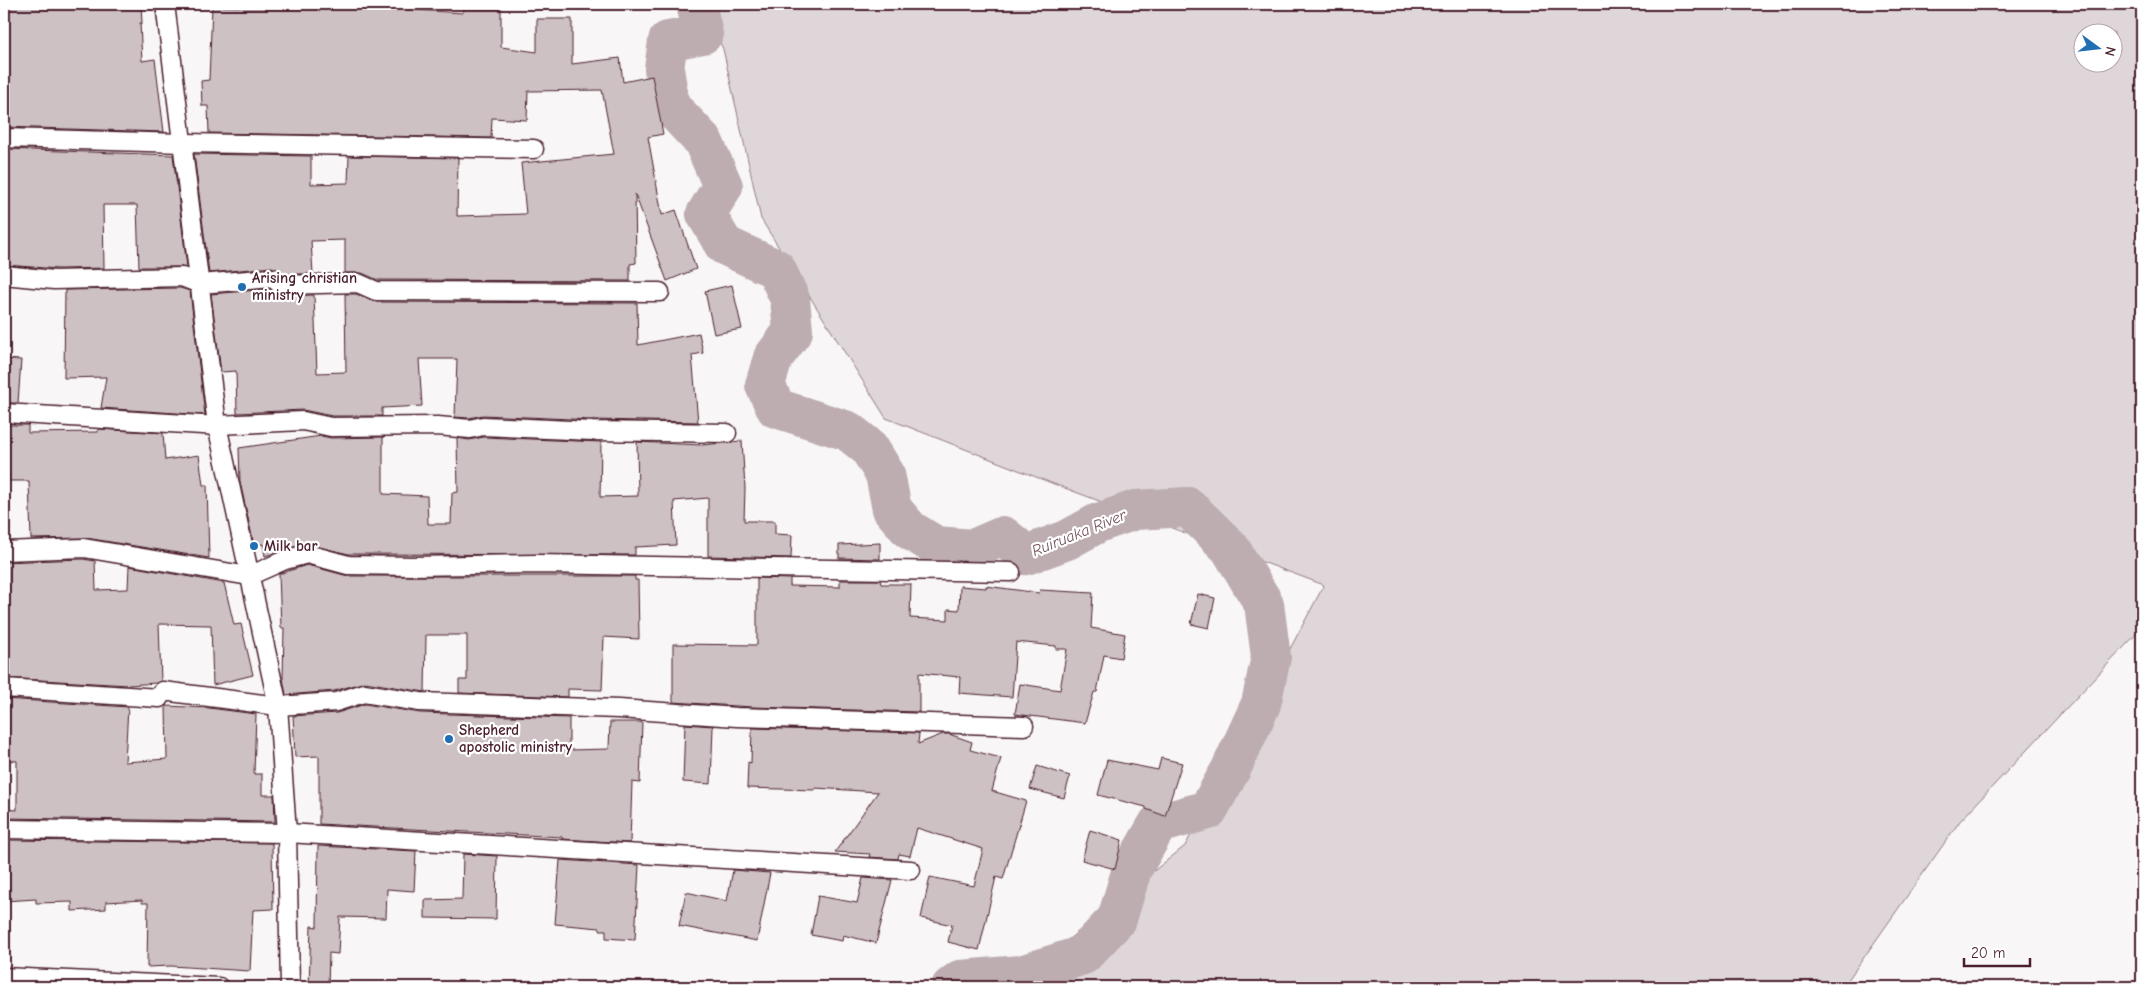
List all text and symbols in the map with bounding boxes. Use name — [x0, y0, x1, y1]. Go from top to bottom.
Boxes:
north arrow — [2074, 22, 2124, 72]
text: N — [2101, 45, 2119, 58]
place label: Arising christian ministry — [252, 269, 357, 304]
marker: Arising christian ministry — [236, 281, 248, 293]
water label: Ruiruaka River — [1029, 506, 1129, 560]
place label: Milk bar — [264, 537, 317, 555]
marker: Milk bar — [248, 540, 260, 552]
place label: Shepherd apostolic ministry — [459, 721, 572, 756]
marker: Shepherd apostolic ministry — [443, 733, 455, 745]
scale bar — [1964, 936, 2030, 968]
text: 20 m — [1971, 944, 2005, 962]

